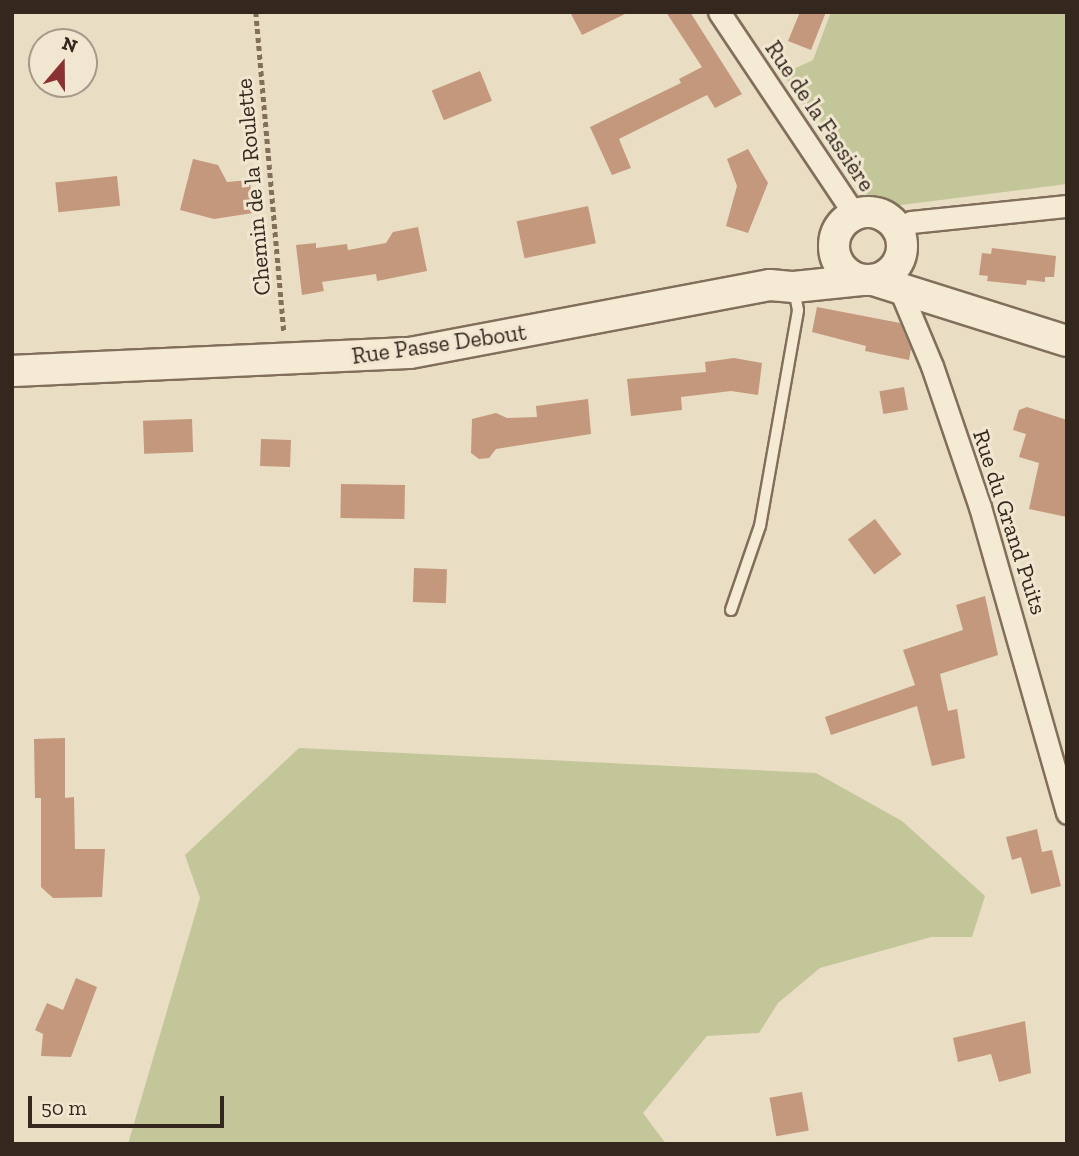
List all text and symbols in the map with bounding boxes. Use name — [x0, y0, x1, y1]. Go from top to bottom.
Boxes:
north arrow — [28, 28, 98, 98]
text: N — [59, 31, 80, 58]
street label: Rue de la Fassière — [759, 35, 881, 197]
street label: Chemin de la Roulette — [230, 77, 276, 297]
street label: Rue Passe Debout — [350, 318, 528, 370]
street label: Rue du Grand Puits — [967, 426, 1053, 618]
scale bar — [32, 1082, 228, 1126]
text: 50 m — [41, 1095, 87, 1120]

